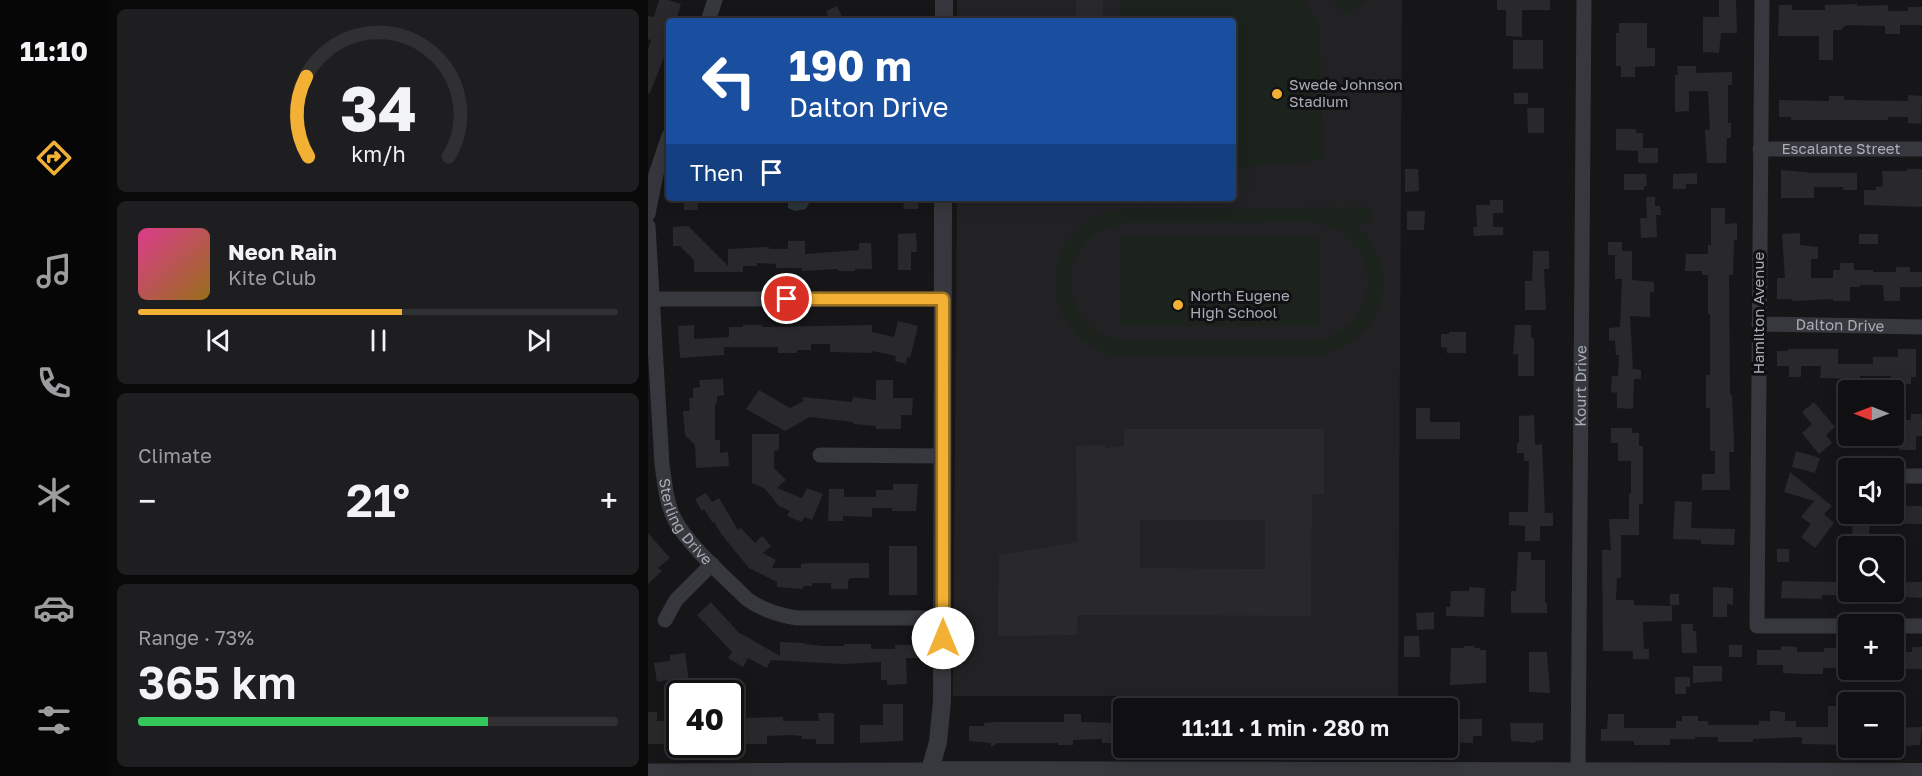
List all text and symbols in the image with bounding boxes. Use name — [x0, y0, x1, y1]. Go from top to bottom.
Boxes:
text: 11:10 — [20, 35, 88, 67]
text: 190 m — [789, 40, 912, 90]
icon: left — [690, 42, 768, 120]
text: 34 — [339, 71, 417, 146]
place label: Swede Johnson Stadium — [1289, 75, 1403, 110]
marker: Swede Johnson Stadium — [1270, 87, 1284, 101]
text: Dalton Drive — [789, 91, 949, 123]
icon: directions — [33, 137, 75, 179]
street label: Escalante Street — [1781, 139, 1901, 157]
text: km/h — [351, 142, 405, 168]
icon: arrive — [755, 156, 788, 189]
text: Then — [690, 159, 743, 186]
text: Neon Rain — [228, 238, 337, 265]
icon: music — [33, 250, 75, 292]
street label: Hamilton Avenue — [1749, 251, 1767, 374]
text: Kite Club — [228, 265, 316, 289]
pin — [761, 273, 812, 324]
icon: arrive — [770, 282, 803, 315]
place label: North Eugene High School — [1190, 286, 1290, 321]
marker: North Eugene High School — [1171, 298, 1185, 312]
street label: Dalton Drive — [1795, 315, 1885, 334]
icon: previous — [202, 324, 235, 357]
icon: pause — [362, 324, 395, 357]
icon: next — [522, 324, 555, 357]
street label: Kourt Drive — [1571, 345, 1589, 427]
icon: phone — [33, 362, 75, 404]
north arrow — [1838, 380, 1904, 446]
map controls — [1838, 380, 1904, 758]
text: Climate — [138, 443, 212, 467]
button: sound — [1838, 458, 1904, 524]
text: 21° — [346, 473, 410, 527]
icon: climate — [33, 474, 75, 516]
street label: Sterling Drive — [656, 477, 717, 568]
text: − — [138, 481, 156, 520]
text: + — [600, 481, 618, 520]
button: search — [1838, 536, 1904, 602]
icon: car — [33, 587, 75, 629]
position arrow — [911, 606, 975, 670]
button: + — [1838, 614, 1904, 680]
text: Range · 73% — [138, 625, 254, 649]
text: 365 km — [138, 655, 297, 709]
speed limit sign: 40 — [666, 680, 744, 758]
button: − — [1838, 692, 1904, 758]
icon: filters — [33, 699, 75, 741]
text: 11:11 · 1 min · 280 m — [1182, 714, 1389, 741]

